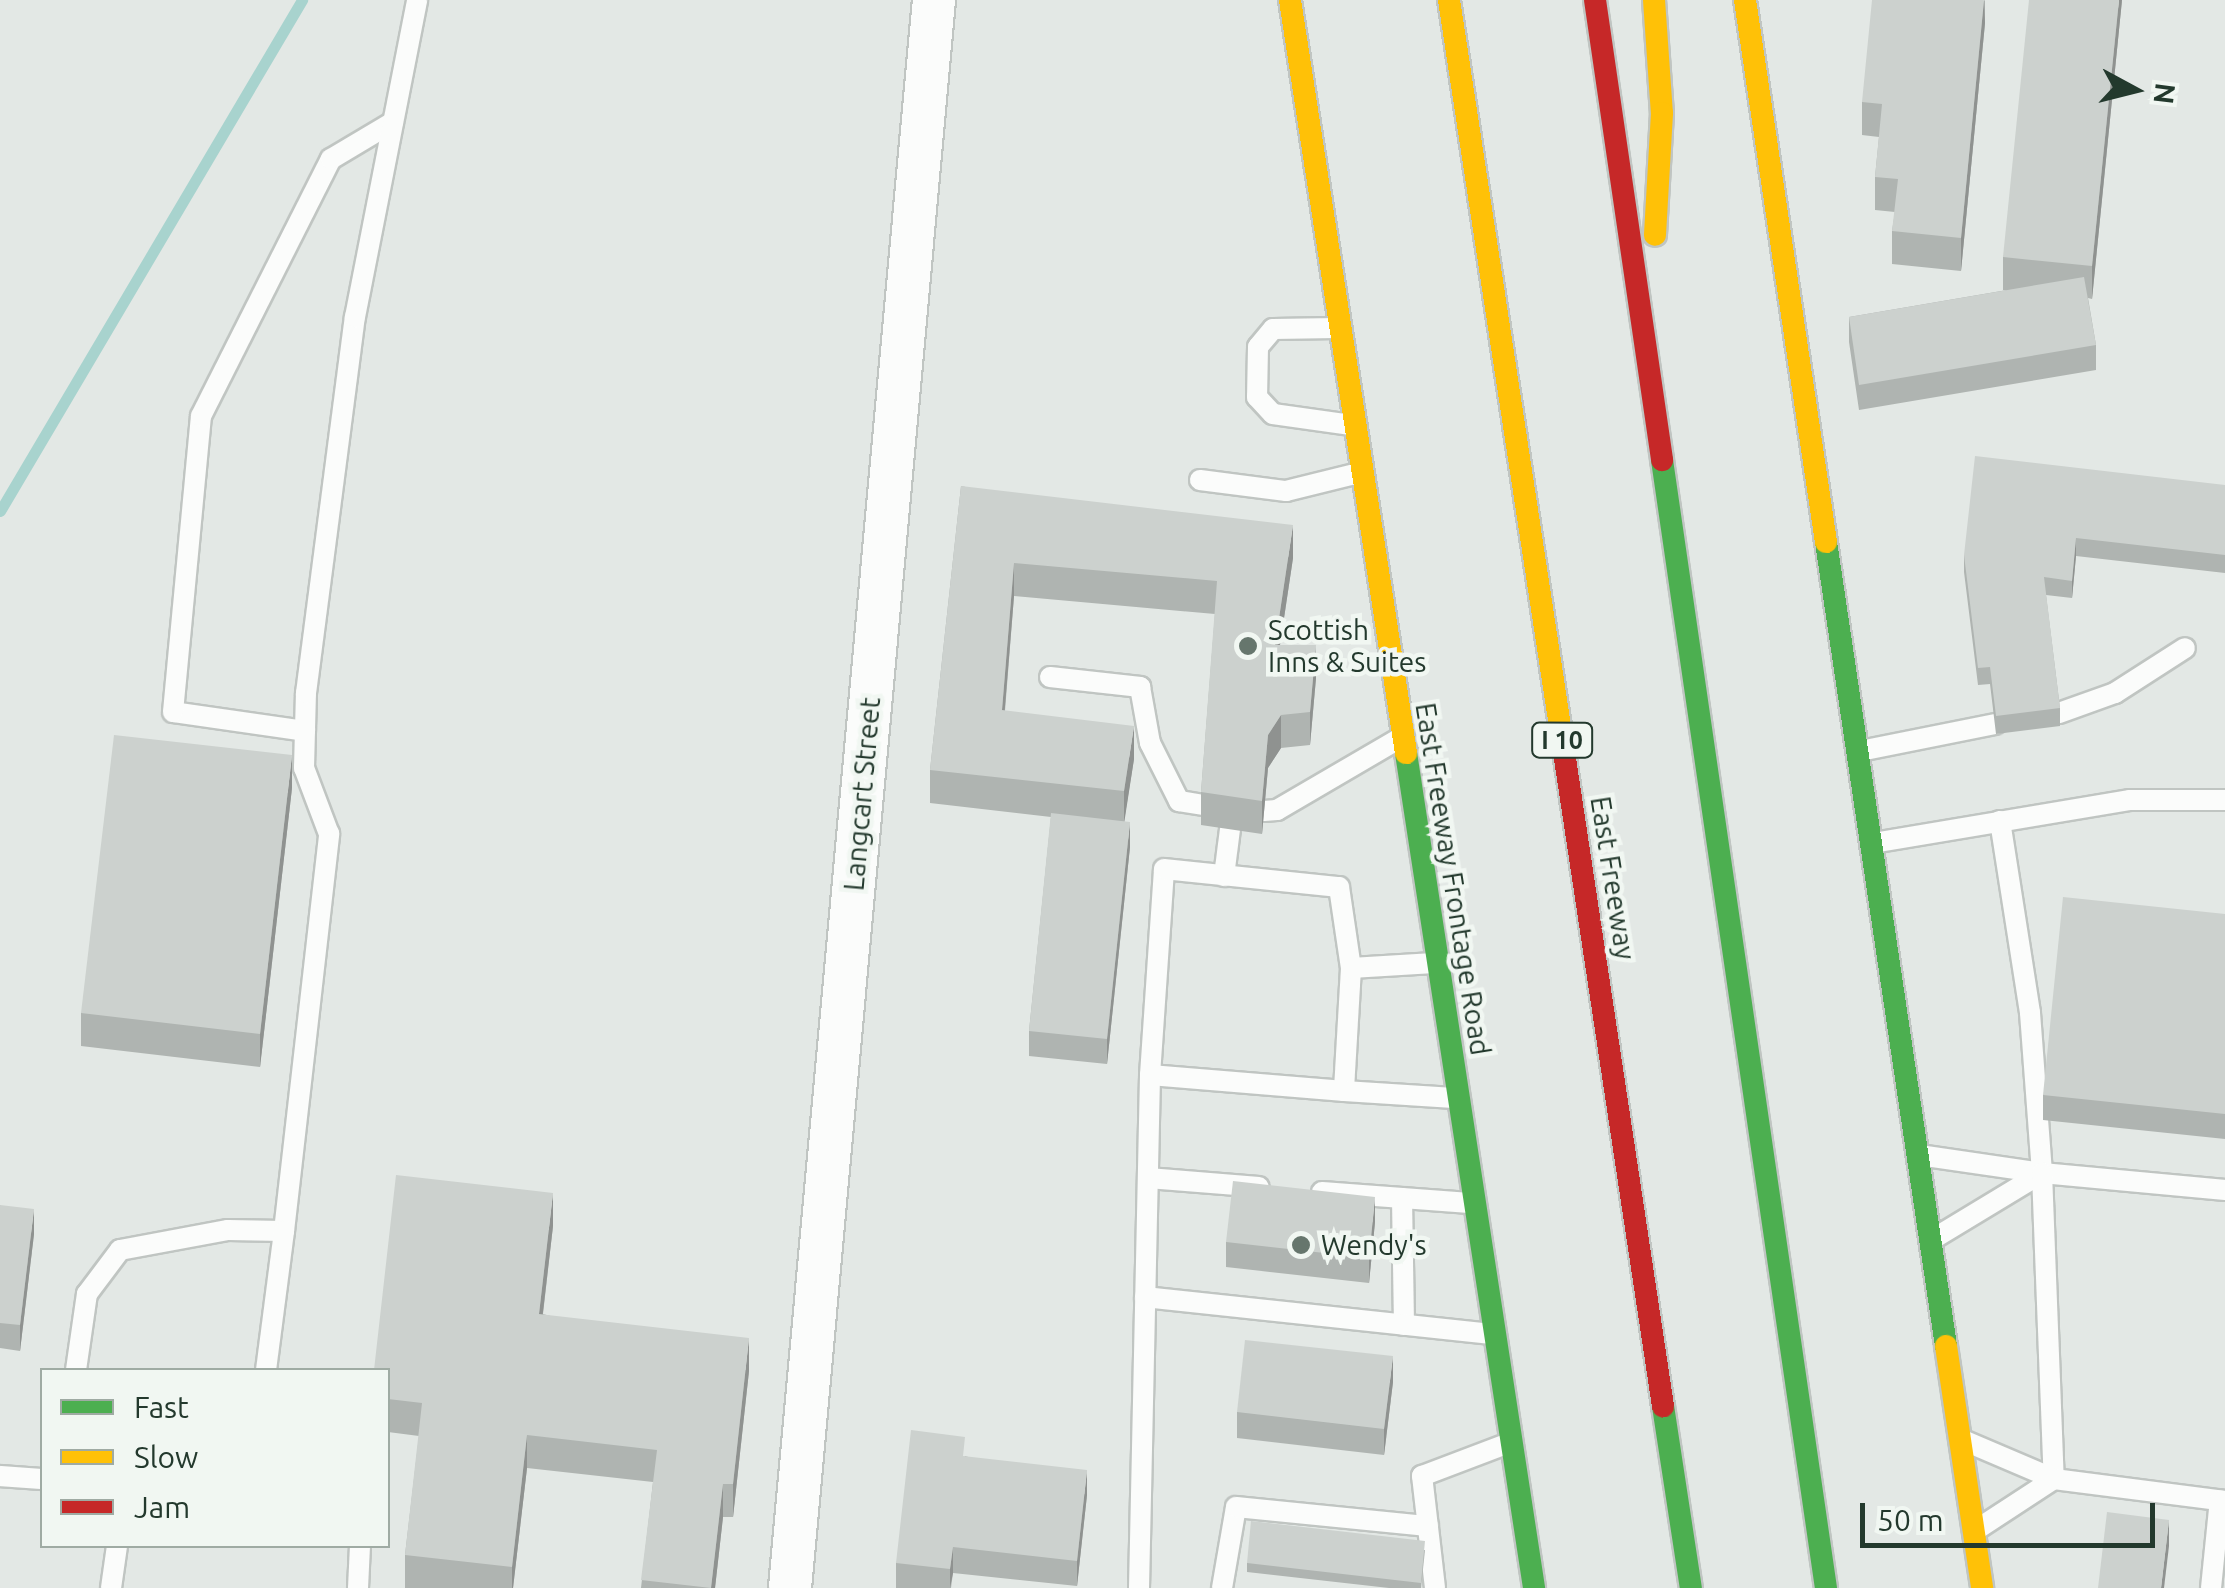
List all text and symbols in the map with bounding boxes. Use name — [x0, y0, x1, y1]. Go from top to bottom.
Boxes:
north arrow — [2085, 40, 2185, 140]
text: N — [2149, 81, 2182, 106]
place label: Scottish Inns & Suites — [1268, 613, 1426, 679]
marker: Scottish Inns & Suites — [1237, 635, 1259, 657]
street label: Langcart Street — [837, 696, 887, 892]
street label: East Freeway Frontage Road — [1409, 700, 1497, 1058]
road number: I 10 — [1530, 720, 1594, 760]
street label: East Freeway — [1584, 794, 1642, 962]
place label: Wendy's — [1321, 1228, 1427, 1262]
marker: Wendy's — [1290, 1234, 1312, 1256]
legend — [40, 1368, 390, 1548]
text: Fast — [134, 1390, 189, 1424]
text: Slow — [134, 1440, 198, 1474]
scale bar — [1865, 1483, 2160, 1545]
text: Jam — [134, 1490, 190, 1524]
text: 50 m — [1877, 1503, 1944, 1537]

